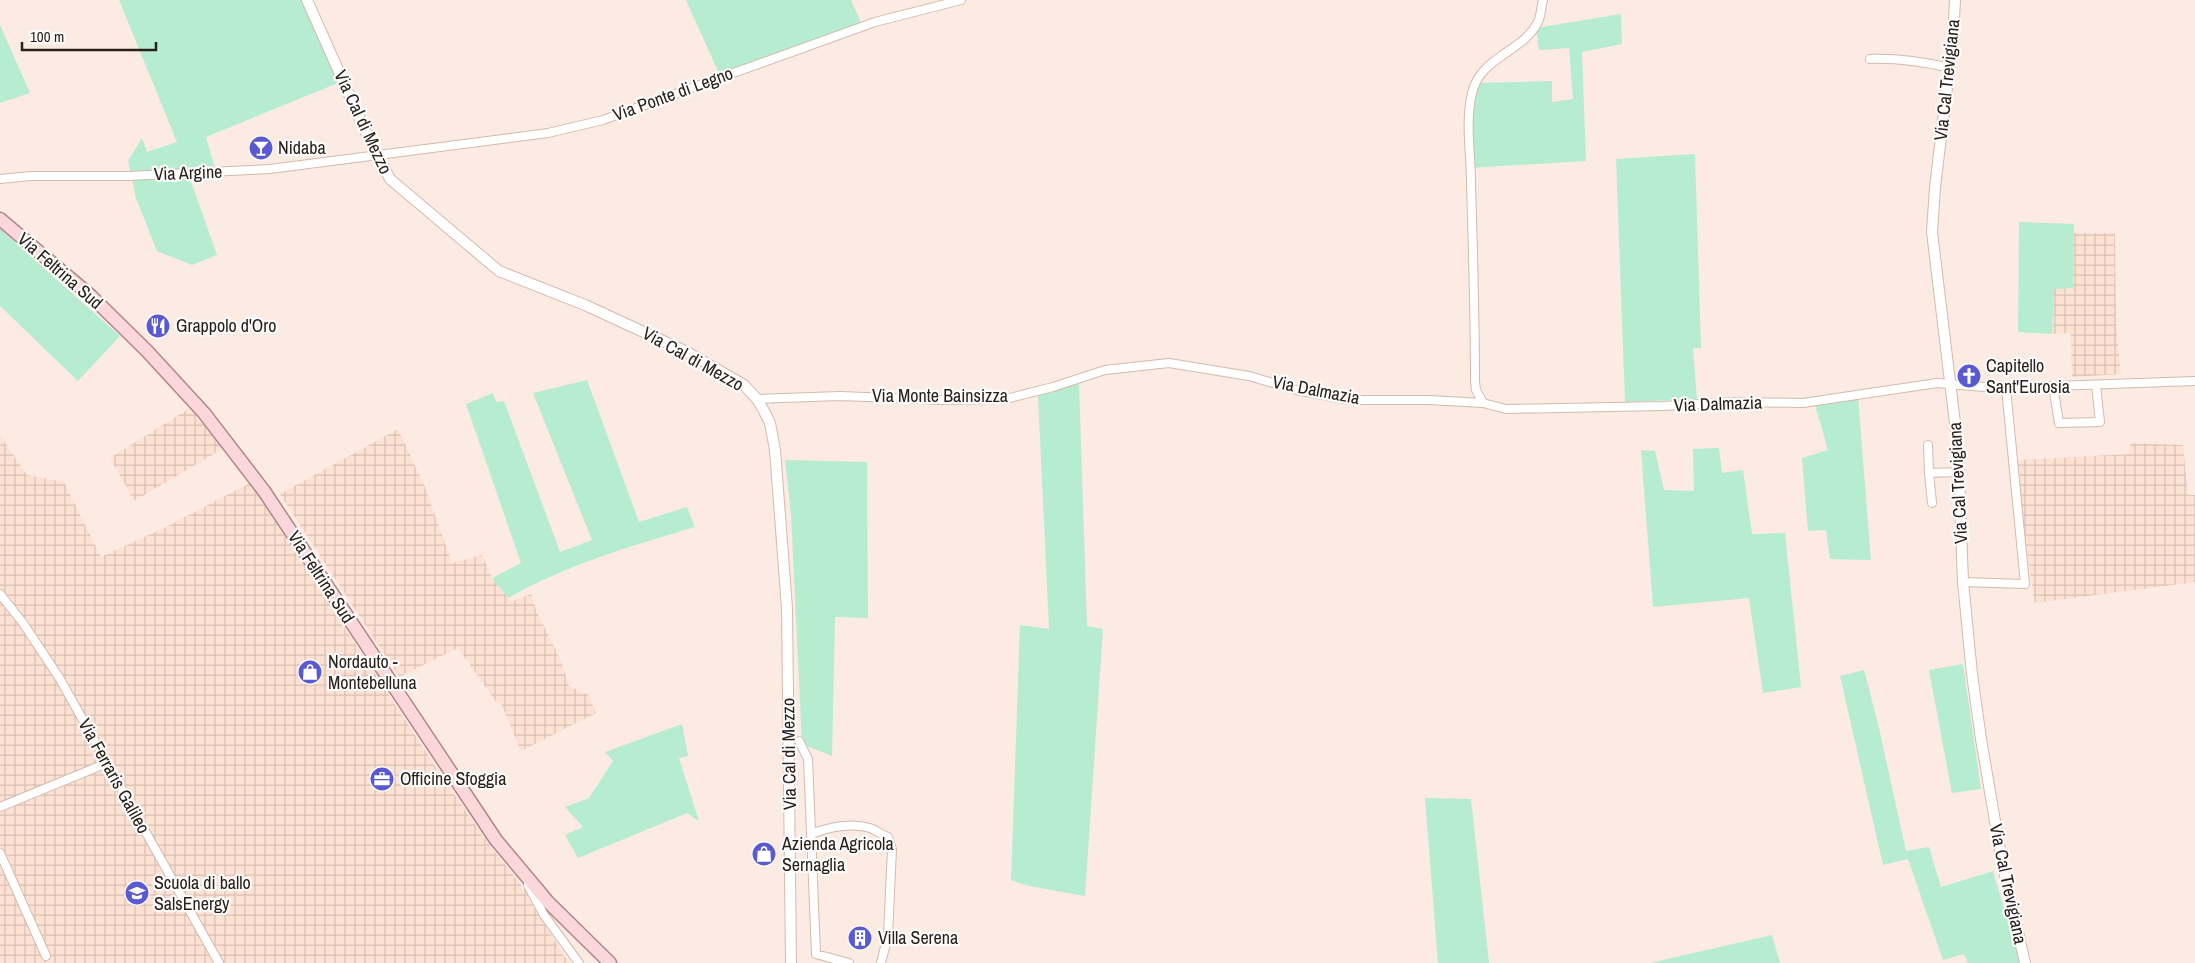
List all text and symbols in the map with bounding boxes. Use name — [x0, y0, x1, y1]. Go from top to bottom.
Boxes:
street label: Via Cal Trevigiana — [1928, 18, 1965, 142]
scale bar — [22, 20, 156, 52]
text: 100 m — [30, 26, 64, 47]
street label: Via Ponte di Legno — [609, 60, 736, 127]
street label: Via Cal di Mezzo — [328, 66, 398, 178]
bar icon: Nidaba — [248, 135, 274, 161]
place label: Nidaba — [278, 135, 326, 160]
street label: Via Argine — [153, 159, 223, 186]
street label: Via Feltrina Sud — [12, 227, 108, 315]
restaurant icon: Grappolo d'Oro — [145, 313, 171, 339]
place label: Grappolo d'Oro — [176, 313, 276, 338]
street label: Via Cal di Mezzo — [638, 320, 748, 397]
place label: Capitello Sant'Eurosia — [1986, 353, 2070, 399]
church icon: Capitello Sant'Eurosia — [1956, 363, 1982, 389]
street label: Via Dalmazia — [1270, 369, 1362, 410]
street label: Via Monte Bainsizza — [872, 383, 1008, 408]
street label: Via Dalmazia — [1673, 389, 1763, 418]
street label: Via Cal Trevigiana — [1942, 421, 1973, 545]
street label: Via Feltrina Sud — [282, 526, 361, 628]
place label: Nordauto - Montebelluna — [328, 649, 417, 695]
shop icon: Nordauto - Montebelluna — [297, 659, 323, 685]
street label: Via Cal di Mezzo — [775, 698, 802, 810]
street label: Via Ferraris Galileo — [73, 714, 156, 838]
office icon: Officine Sfoggia — [369, 766, 395, 792]
place label: Officine Sfoggia — [400, 766, 506, 791]
street label: Via Cal Trevigiana — [1984, 822, 2033, 946]
place label: Azienda Agricola Sernaglia — [781, 831, 894, 877]
shop icon: Azienda Agricola Sernaglia — [751, 841, 777, 867]
place label: Scuola di ballo SalsEnergy — [154, 870, 251, 916]
school or university icon: Scuola di ballo SalsEnergy — [124, 880, 150, 906]
building icon: Villa Serena — [847, 925, 873, 951]
place label: Villa Serena — [878, 925, 958, 950]

